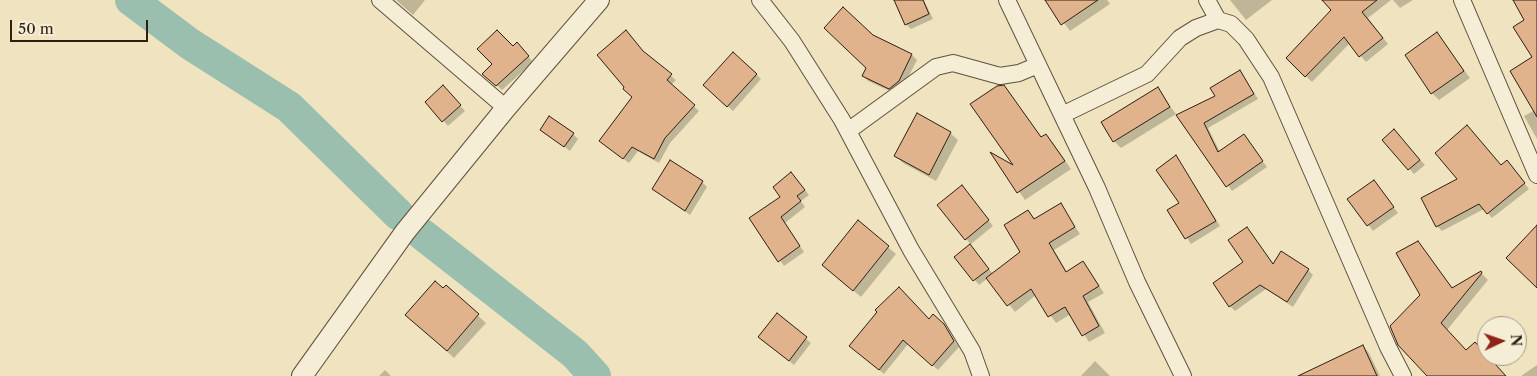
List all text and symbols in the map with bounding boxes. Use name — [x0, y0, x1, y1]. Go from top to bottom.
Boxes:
scale bar — [12, 10, 150, 42]
text: 50 m — [18, 19, 54, 38]
north arrow — [1477, 316, 1527, 366]
text: N — [1507, 334, 1525, 347]

